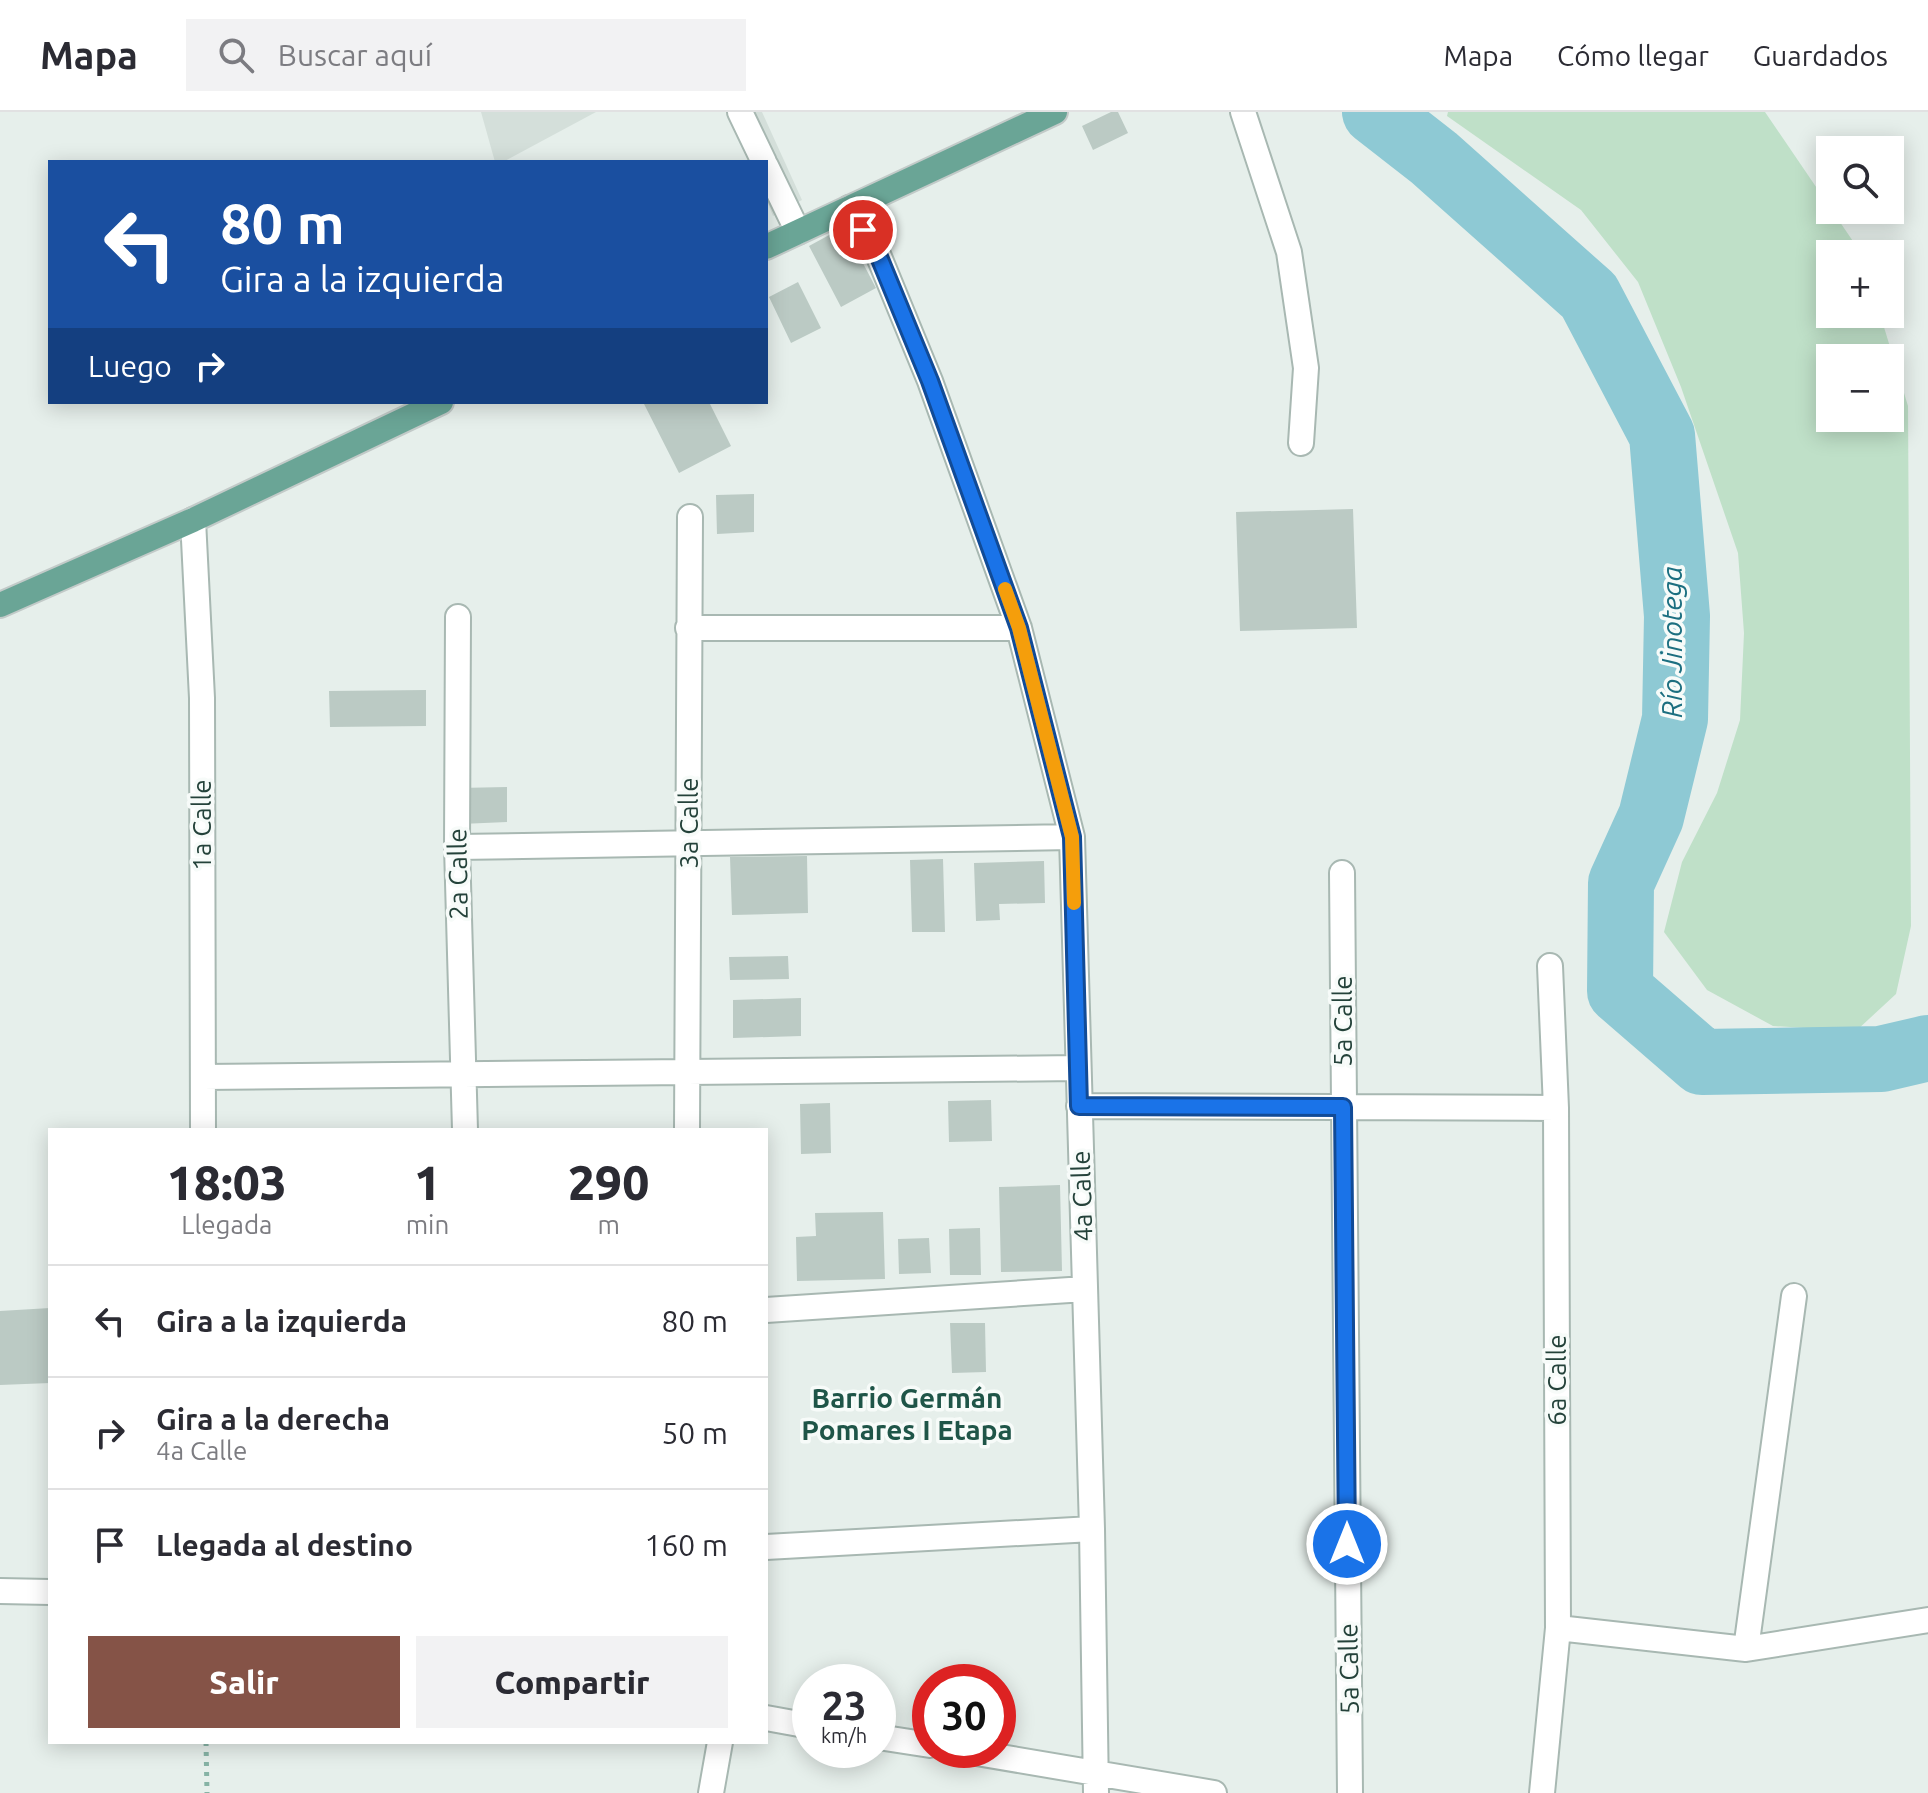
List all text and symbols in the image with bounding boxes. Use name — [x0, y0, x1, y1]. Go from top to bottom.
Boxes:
search box — [186, 19, 746, 91]
icon: search — [214, 33, 258, 77]
text: Mapa — [40, 34, 138, 76]
text: Buscar aquí — [278, 38, 432, 72]
text: Mapa — [1444, 40, 1513, 71]
text: Cómo llegar — [1557, 40, 1709, 71]
text: Guardados — [1753, 40, 1888, 71]
map controls — [1816, 136, 1904, 432]
button: search — [1816, 136, 1904, 224]
icon: left — [88, 192, 192, 296]
text: 80 m — [220, 192, 345, 255]
pin — [829, 196, 897, 264]
icon: arrive — [841, 208, 885, 252]
button: + — [1816, 240, 1904, 328]
text: Gira a la izquierda — [220, 258, 504, 299]
icon: right — [188, 344, 232, 388]
button: − — [1816, 344, 1904, 432]
text: Luego — [88, 349, 172, 383]
water label: Río Jinotega — [1656, 566, 1687, 718]
street label: 3a Calle — [674, 777, 703, 869]
street label: 1a Calle — [187, 779, 216, 871]
street label: 2a Calle — [442, 828, 473, 920]
street label: 5a Calle — [1328, 975, 1357, 1067]
street label: 4a Calle — [1065, 1150, 1098, 1242]
text: 18:03 — [167, 1155, 287, 1209]
text: 1 — [414, 1155, 441, 1209]
text: 290 — [568, 1155, 649, 1209]
text: Llegada — [181, 1210, 272, 1239]
text: min — [406, 1210, 449, 1239]
text: m — [597, 1210, 620, 1239]
icon: left — [88, 1299, 132, 1343]
text: Gira a la izquierda — [156, 1304, 407, 1338]
text: 80 m — [661, 1304, 728, 1338]
street label: 6a Calle — [1542, 1334, 1571, 1426]
district label: Barrio Germán Pomares I Etapa — [801, 1382, 1013, 1445]
text: Gira a la derecha — [156, 1402, 390, 1436]
icon: right — [88, 1411, 132, 1455]
text: 50 m — [661, 1416, 728, 1450]
text: 4a Calle — [156, 1436, 247, 1465]
position arrow — [1305, 1502, 1389, 1586]
icon: arrive — [88, 1523, 132, 1567]
text: Llegada al destino — [156, 1528, 413, 1562]
text: 160 m — [644, 1528, 728, 1562]
street label: 5a Calle — [1333, 1623, 1364, 1715]
button: Salir — [88, 1636, 400, 1728]
button: Compartir — [416, 1636, 728, 1728]
speed limit sign: 30 — [912, 1664, 1016, 1768]
text: 23 — [821, 1683, 867, 1728]
text: km/h — [821, 1724, 867, 1747]

